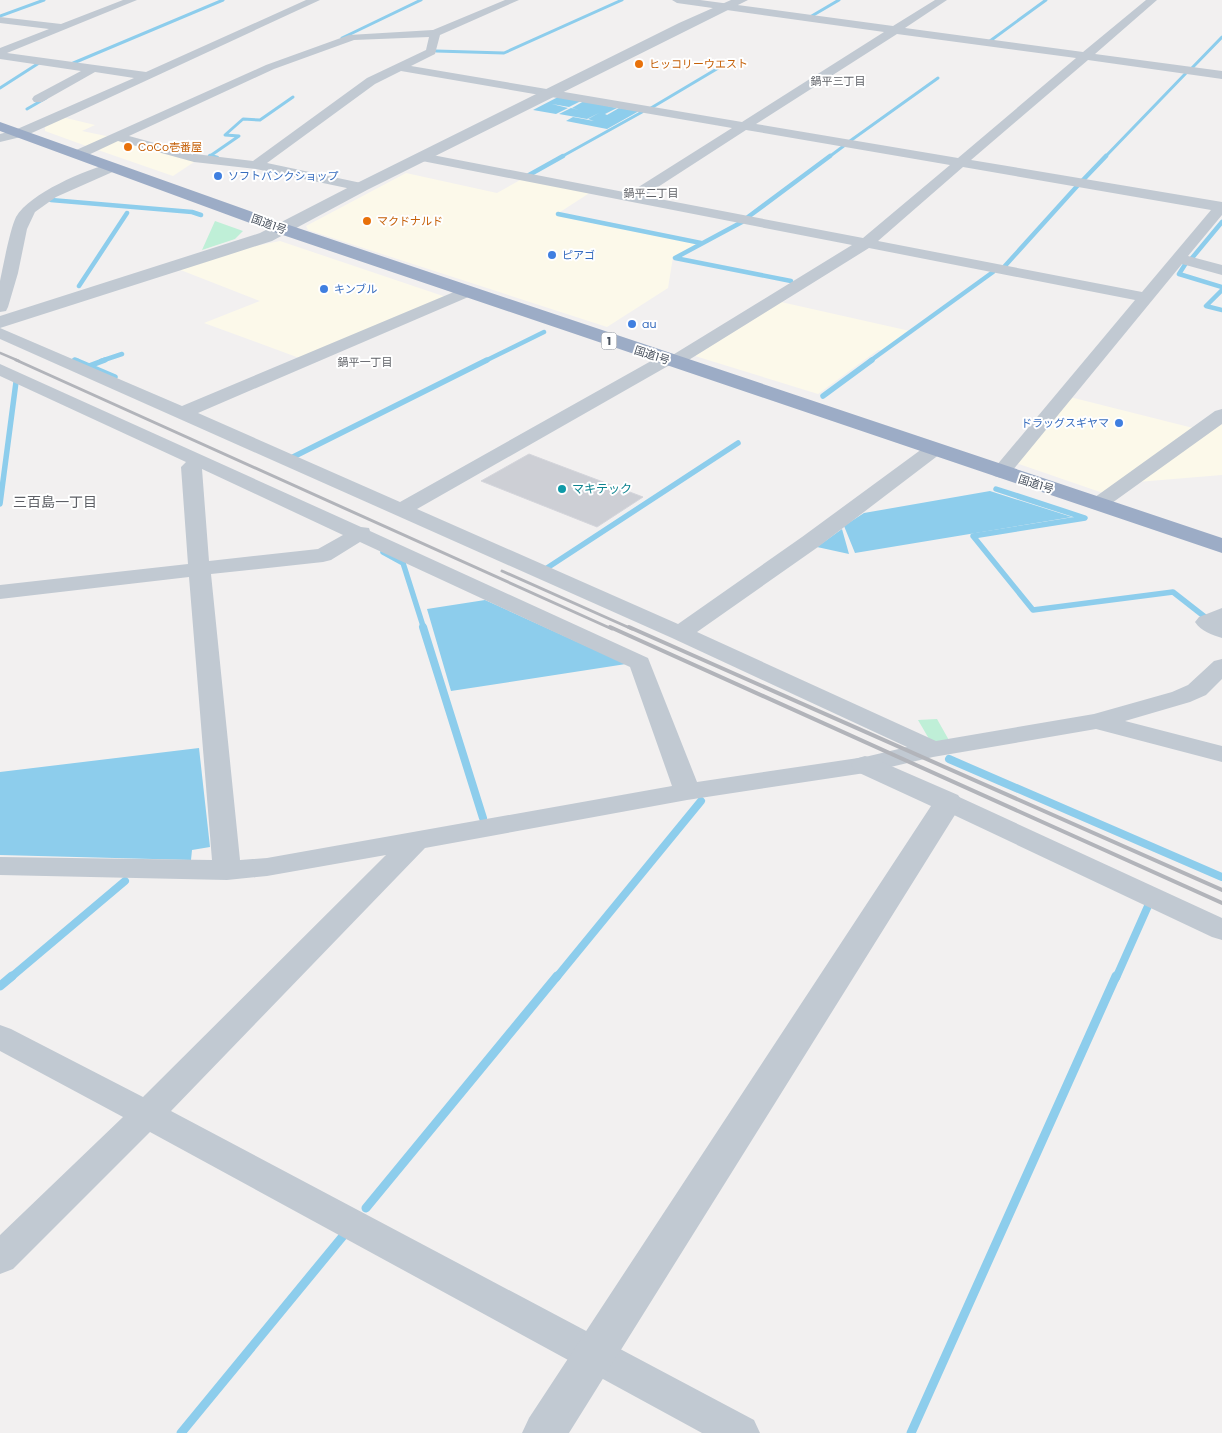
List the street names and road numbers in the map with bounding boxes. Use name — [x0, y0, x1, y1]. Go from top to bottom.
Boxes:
street label: 国道1号 — [249, 210, 289, 238]
road number: 1 — [602, 332, 616, 350]
street label: 国道1号 — [632, 342, 672, 368]
street label: 国道1号 — [1016, 471, 1056, 497]

